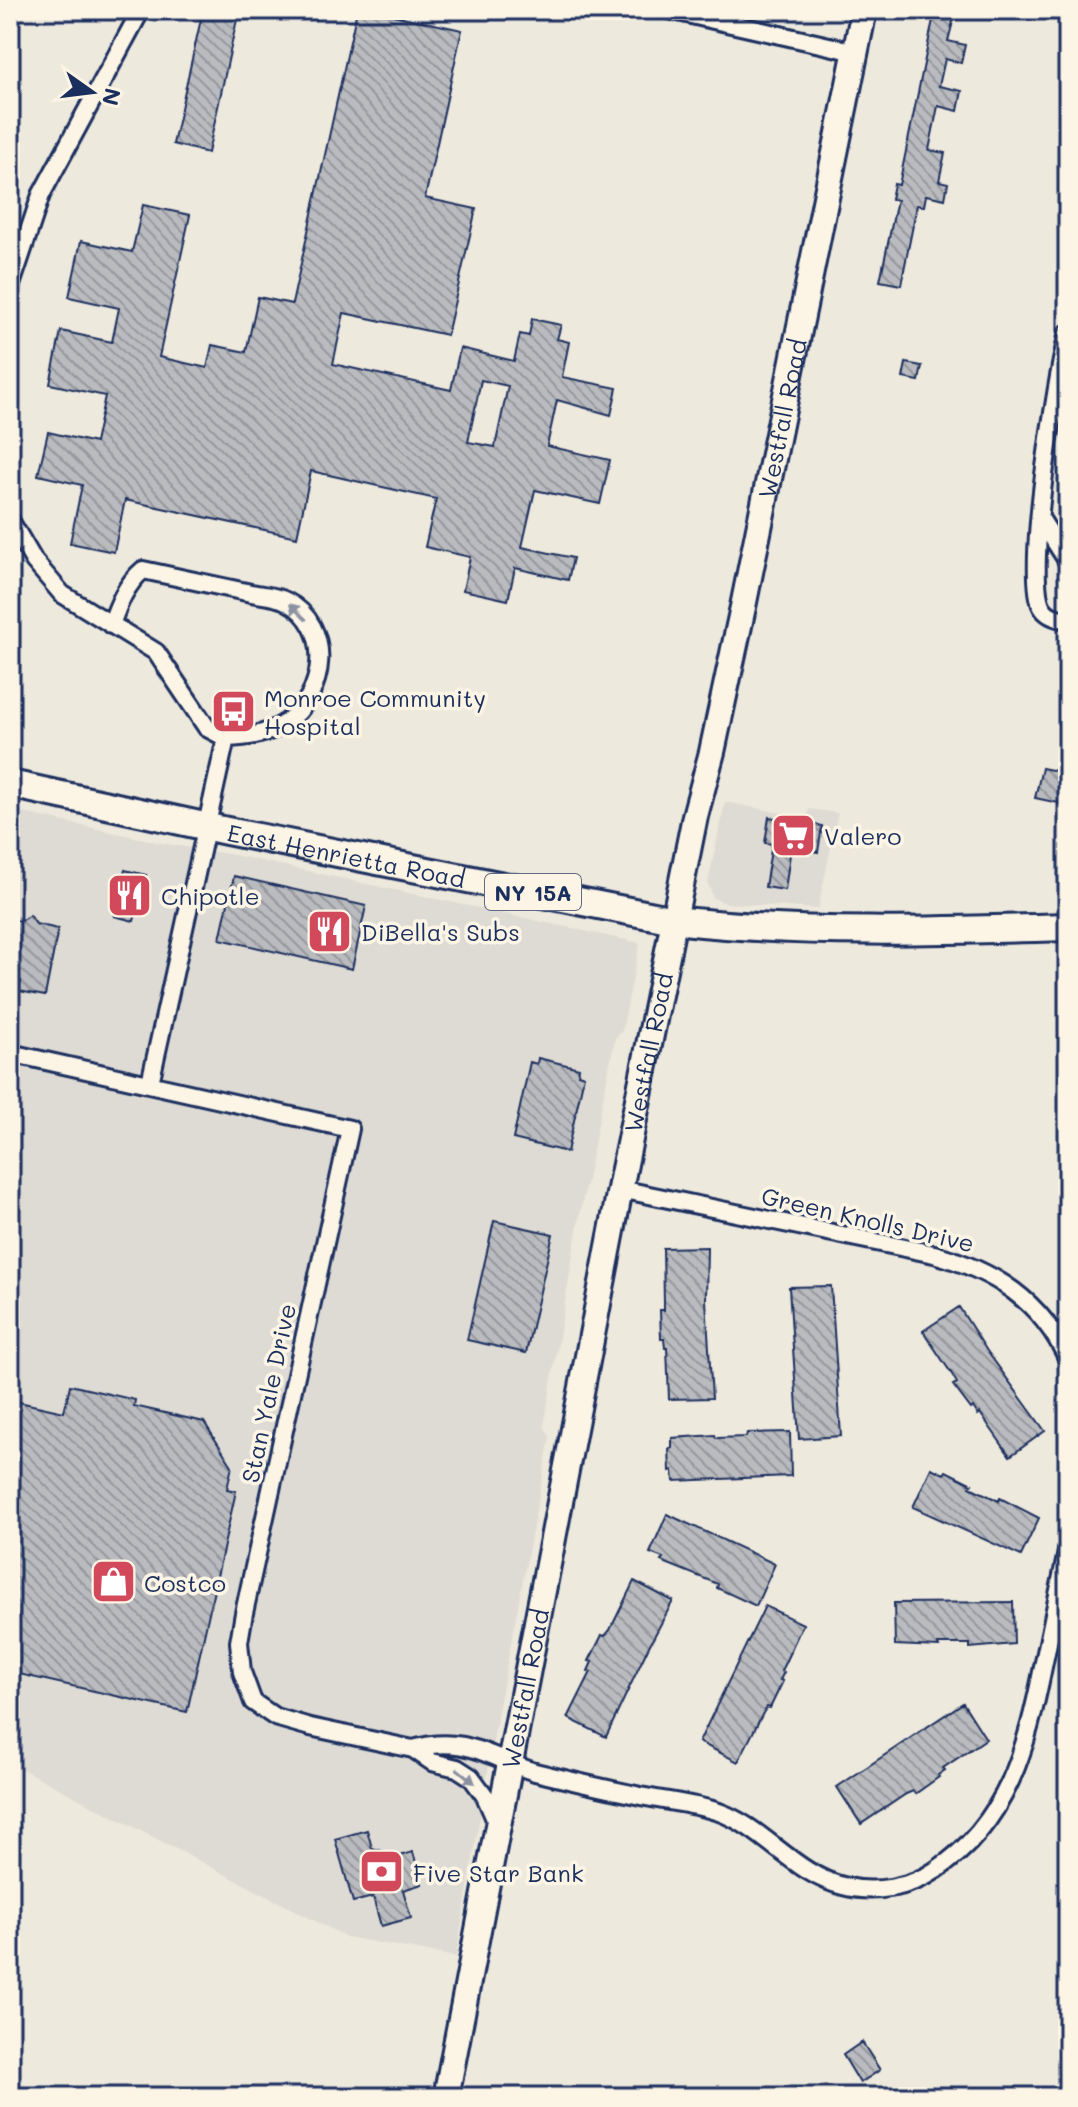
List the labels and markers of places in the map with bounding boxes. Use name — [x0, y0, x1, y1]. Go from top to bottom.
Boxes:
place label: Monroe Community Hospital — [264, 682, 486, 741]
bus stop icon: Monroe Community Hospital — [209, 687, 257, 735]
supermarket icon: Valero — [769, 811, 817, 859]
place label: Valero — [824, 820, 902, 851]
restaurant icon: Chipotle — [106, 871, 154, 919]
place label: Chipotle — [161, 880, 260, 911]
restaurant icon: DiBella's Subs — [306, 907, 354, 955]
place label: DiBella's Subs — [361, 916, 520, 947]
shop icon: Costco — [89, 1558, 137, 1606]
place label: Costco — [144, 1567, 226, 1598]
bank icon: Five Star Bank — [358, 1848, 406, 1896]
place label: Five Star Bank — [413, 1857, 584, 1888]

